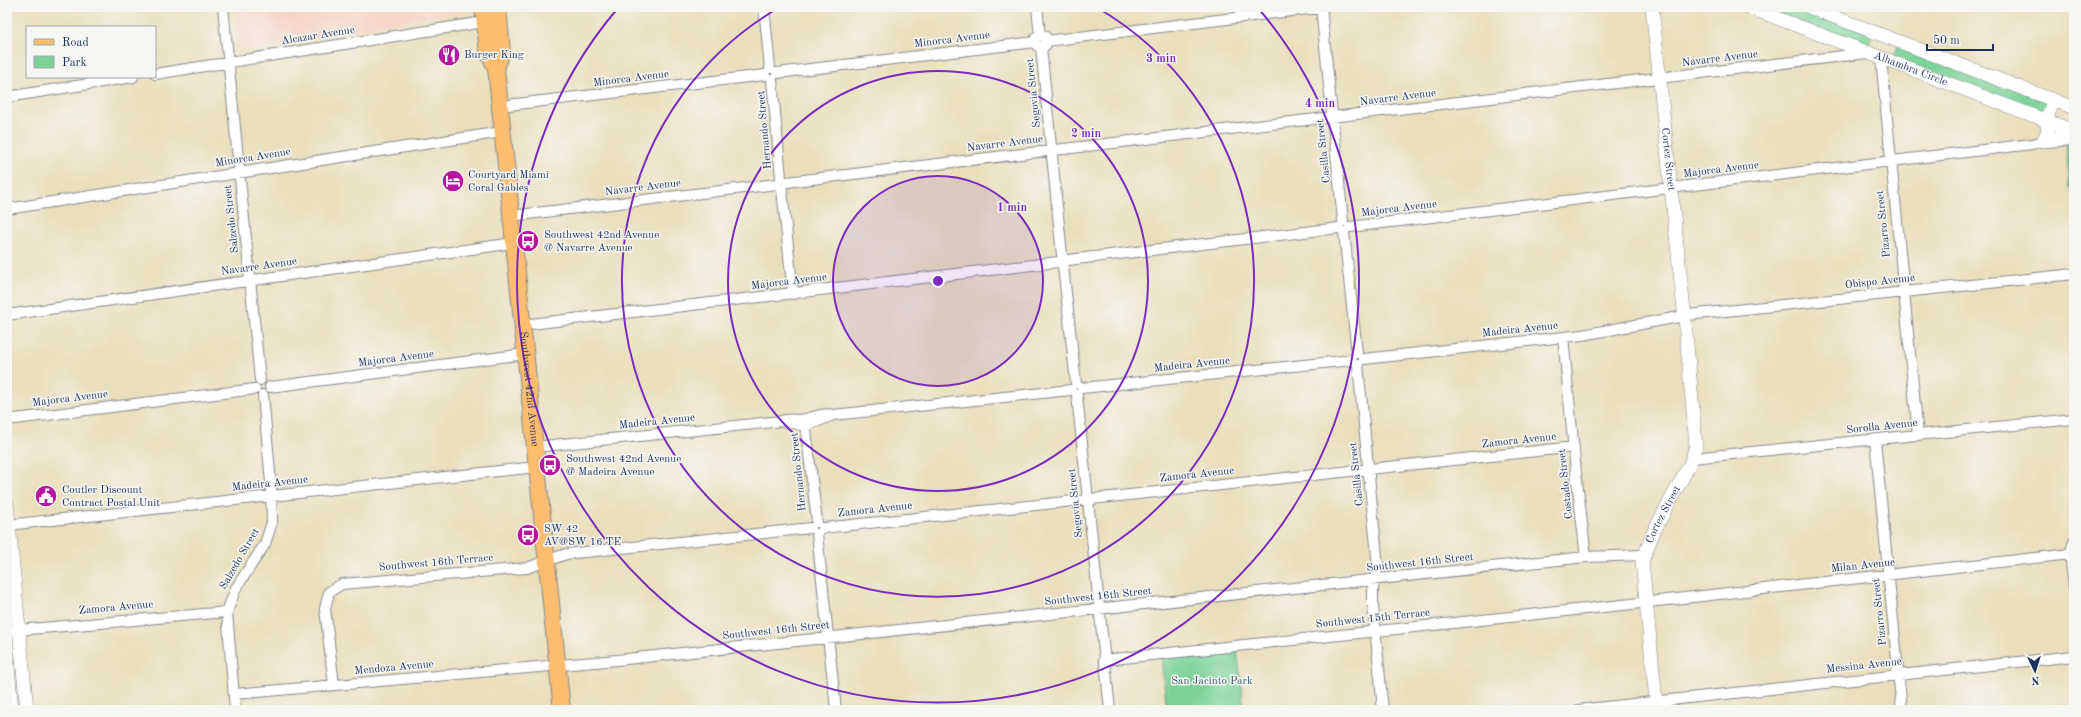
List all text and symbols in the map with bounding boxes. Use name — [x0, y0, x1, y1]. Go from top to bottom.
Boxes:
street label: Alcazar Avenue — [280, 25, 356, 47]
legend — [26, 26, 156, 78]
scale bar — [1927, 26, 1993, 52]
street label: Minorca Avenue — [913, 30, 991, 50]
text: 50 m — [1933, 34, 1960, 47]
text: Road — [62, 37, 89, 49]
restaurant icon: Burger King — [436, 42, 462, 68]
street label: Navarre Avenue — [1681, 49, 1759, 69]
place label: Burger King — [464, 50, 524, 61]
street label: Alhambra Circle — [1872, 50, 1949, 88]
text: 3 min — [1146, 53, 1176, 65]
text: Park — [62, 57, 87, 69]
street label: Segovia Street — [1025, 58, 1043, 128]
street label: Minorca Avenue — [592, 69, 670, 89]
street label: Navarre Avenue — [1359, 88, 1437, 108]
street label: Hernando Street — [756, 90, 774, 170]
text: 4 min — [1305, 98, 1335, 110]
street label: Casilla Street — [1315, 118, 1333, 183]
street label: Cortez Street — [1659, 127, 1677, 191]
text: 2 min — [1071, 128, 1101, 140]
street label: Navarre Avenue — [966, 134, 1044, 154]
street label: Minorca Avenue — [214, 147, 292, 169]
street label: Majorca Avenue — [1682, 160, 1760, 180]
hotel icon: Courtyard Miami Coral Gables — [440, 168, 466, 194]
place label: Courtyard Miami Coral Gables — [468, 170, 549, 194]
street label: Navarre Avenue — [604, 178, 682, 198]
street label: Salzedo Street — [223, 184, 241, 254]
street label: Pizarro Street — [1875, 190, 1893, 258]
street label: Majorca Avenue — [1360, 199, 1438, 219]
text: 1 min — [997, 202, 1027, 214]
bus stop icon: Southwest 42nd Avenue @ Navarre Avenue — [515, 228, 541, 254]
place label: Southwest 42nd Avenue @ Navarre Avenue — [544, 230, 659, 254]
street label: Navarre Avenue — [220, 256, 298, 278]
street label: Majorca Avenue — [750, 272, 828, 292]
street label: Obispo Avenue — [1844, 273, 1916, 291]
centre of rings — [931, 274, 945, 288]
street label: Madeira Avenue — [1481, 321, 1559, 339]
street label: Southwest 42nd Avenue — [518, 331, 540, 447]
street label: Majorca Avenue — [357, 349, 435, 369]
street label: Madeira Avenue — [1153, 356, 1231, 374]
street label: Majorca Avenue — [31, 389, 109, 409]
street label: Madeira Avenue — [618, 413, 696, 431]
street label: Sorolla Avenue — [1846, 418, 1918, 436]
street label: Hernando Street — [789, 432, 809, 512]
street label: Zamora Avenue — [1481, 432, 1557, 450]
street label: Casilla Street — [1348, 441, 1366, 506]
street label: Costado Street — [1557, 448, 1575, 520]
bus stop icon: Southwest 42nd Avenue @ Madeira Avenue — [537, 452, 563, 478]
place label: Southwest 42nd Avenue @ Madeira Avenue — [566, 454, 681, 478]
street label: Zamora Avenue — [1159, 466, 1235, 484]
street label: Segovia Street — [1067, 468, 1085, 538]
street label: Madeira Avenue — [231, 475, 309, 493]
public building icon: Coutler Discount Contract Postal Unit — [33, 483, 59, 509]
street label: Cortez Street — [1644, 484, 1683, 545]
place label: Coutler Discount Contract Postal Unit — [62, 485, 160, 509]
street label: Zamora Avenue — [837, 501, 913, 519]
bus stop icon: SW 42 AV@SW 16 TE — [515, 522, 541, 548]
place label: SW 42 AV@SW 16 TE — [544, 524, 621, 548]
street label: Salzedo Street — [218, 526, 262, 591]
street label: Southwest 16th Street — [1366, 552, 1474, 574]
street label: Southwest 16th Terrace — [378, 553, 494, 573]
street label: Milan Avenue — [1830, 557, 1896, 575]
street label: Pizarro Street — [1871, 578, 1889, 646]
street label: Southwest 16th Street — [1044, 586, 1152, 608]
street label: Zamora Avenue — [78, 599, 154, 617]
street label: Southwest 15th Terrace — [1315, 608, 1431, 630]
street label: Southwest 16th Street — [722, 620, 830, 642]
north arrow — [2015, 651, 2055, 691]
street label: Messina Avenue — [1826, 657, 1902, 675]
street label: Mendoza Avenue — [354, 659, 434, 677]
text: N — [2030, 674, 2040, 685]
park label: San Jacinto Park — [1171, 676, 1253, 687]

